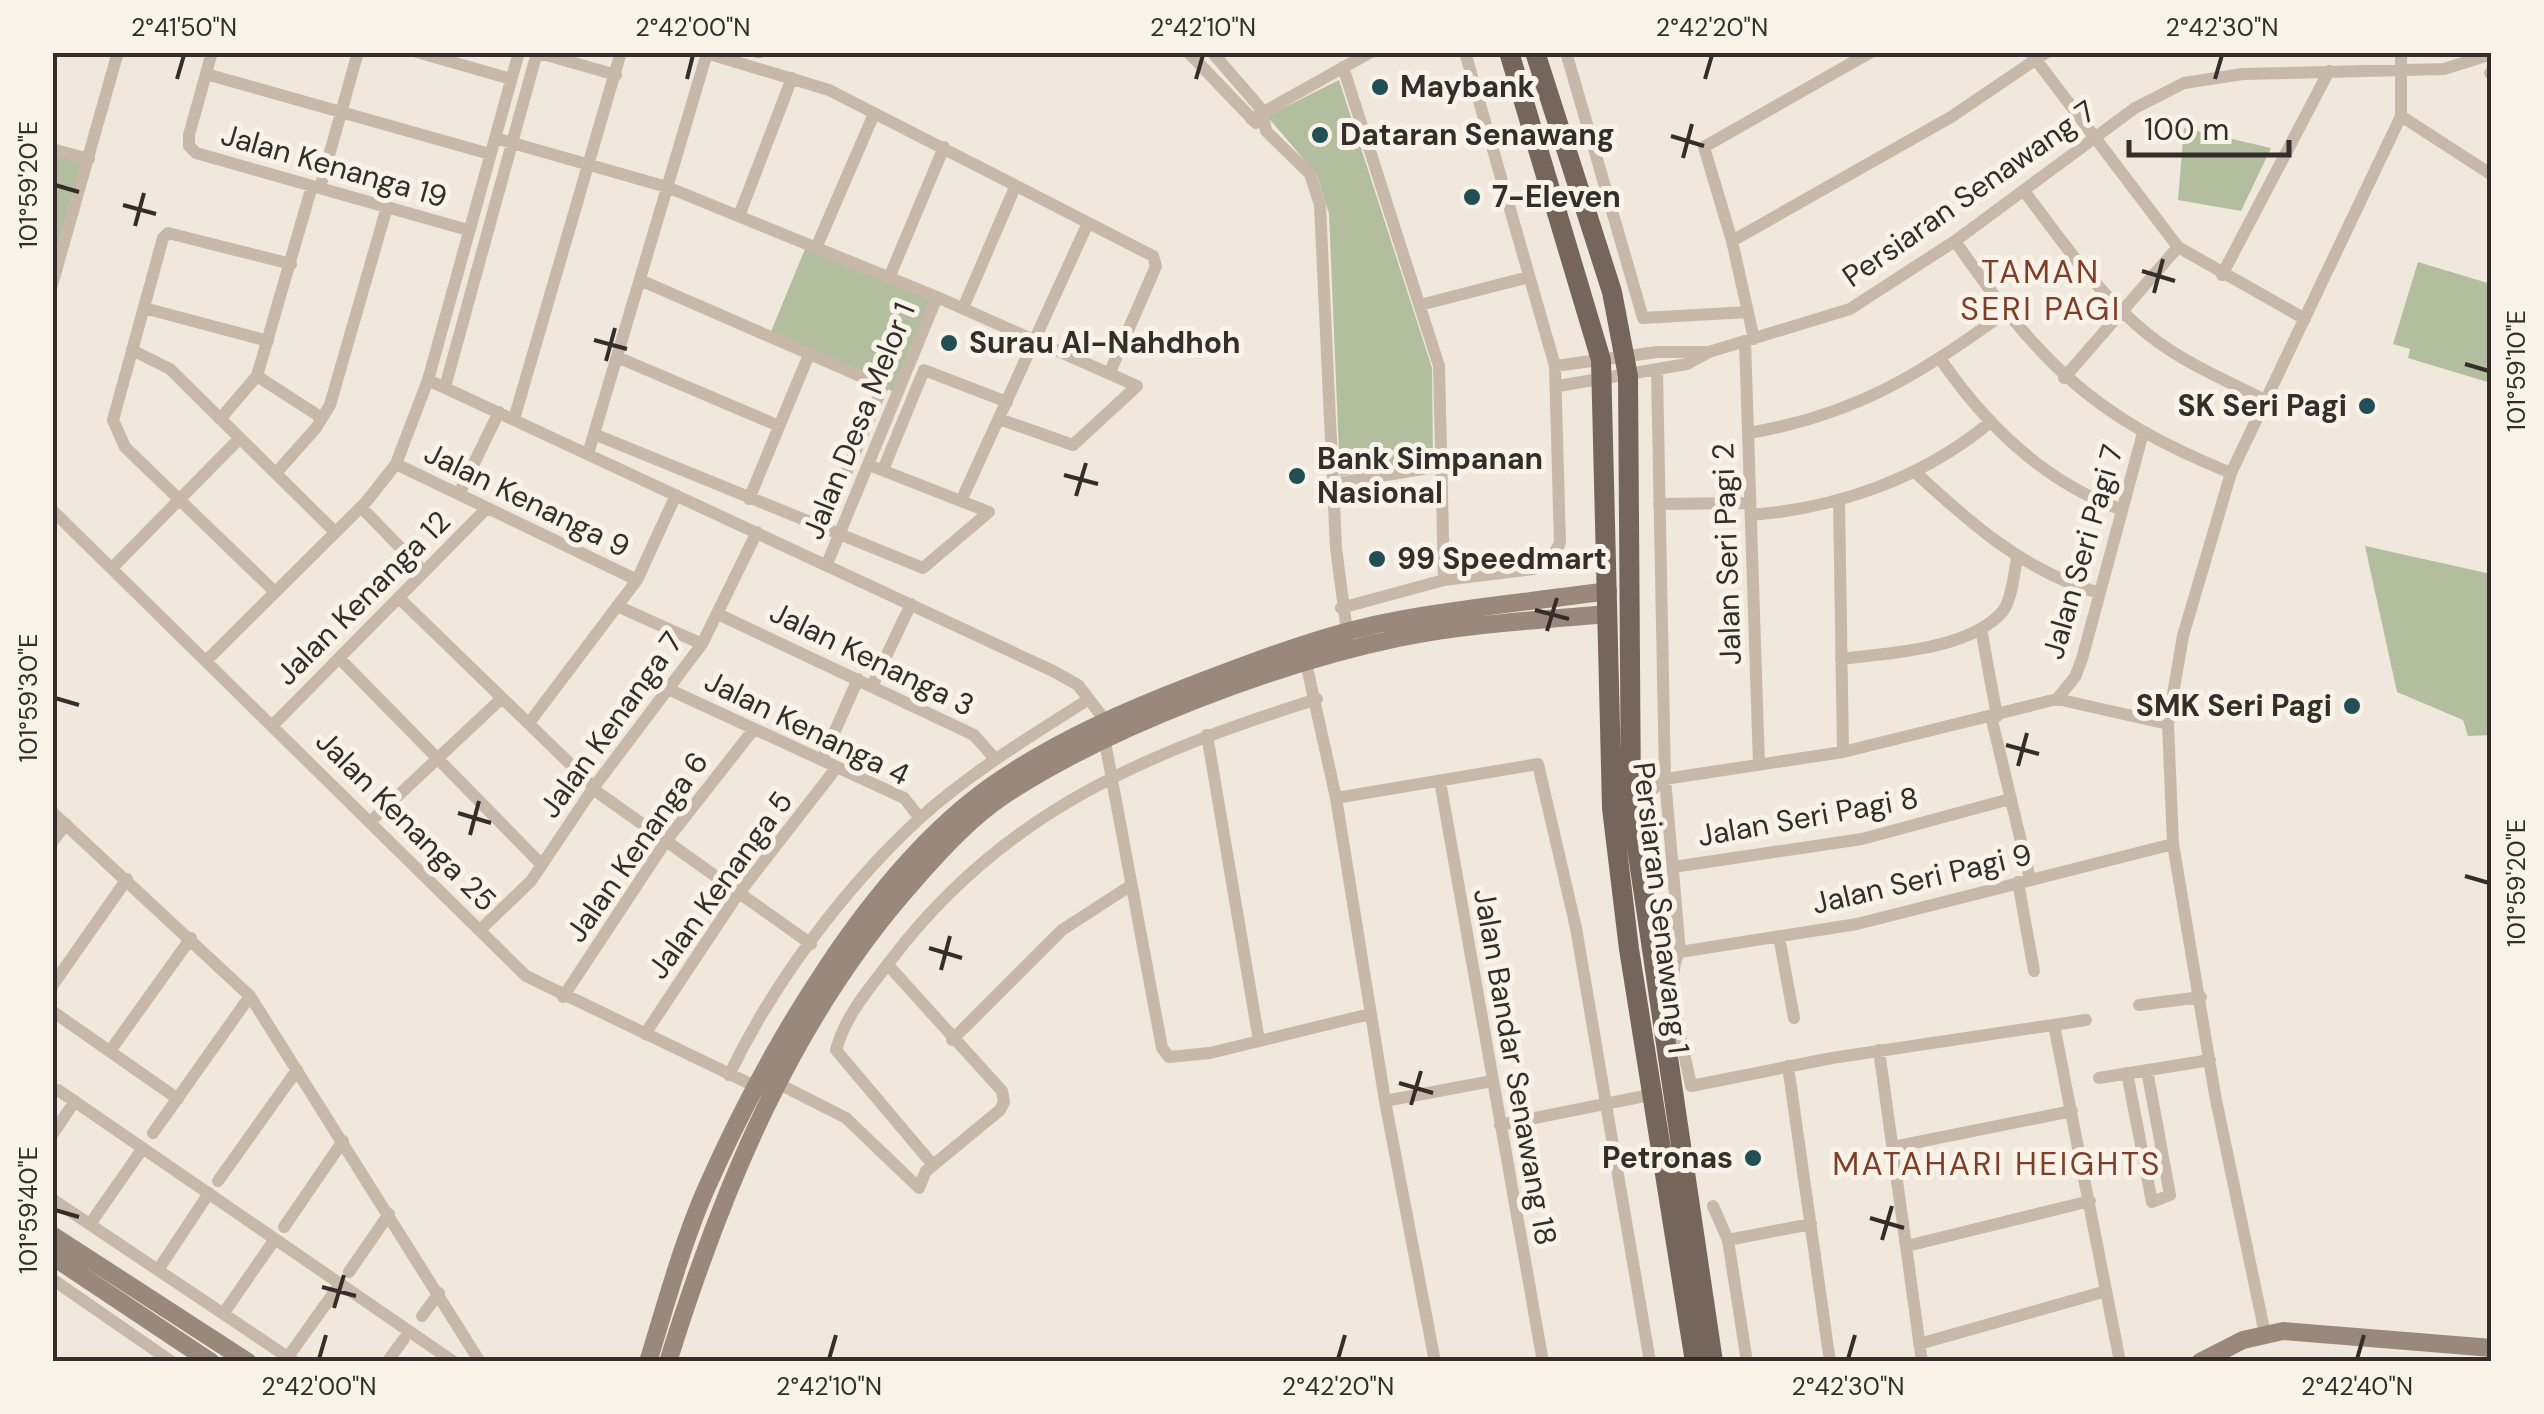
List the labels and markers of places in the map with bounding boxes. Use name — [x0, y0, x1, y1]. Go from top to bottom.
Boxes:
place label: Maybank — [1400, 67, 1535, 106]
marker: Maybank — [1369, 76, 1391, 98]
place label: Dataran Senawang — [1340, 115, 1615, 154]
marker: Dataran Senawang — [1309, 124, 1331, 146]
place label: 7-Eleven — [1492, 177, 1621, 216]
marker: 7-Eleven — [1461, 186, 1483, 208]
place label: Surau Al-Nahdhoh — [969, 323, 1241, 362]
marker: Surau Al-Nahdhoh — [938, 332, 960, 354]
place label: SK Seri Pagi — [2177, 386, 2347, 425]
marker: SK Seri Pagi — [2356, 395, 2378, 417]
place label: Bank Simpanan Nasional — [1317, 439, 1543, 512]
marker: Bank Simpanan Nasional — [1286, 465, 1308, 487]
place label: 99 Speedmart — [1397, 539, 1607, 578]
marker: 99 Speedmart — [1366, 548, 1388, 570]
place label: SMK Seri Pagi — [2136, 686, 2332, 725]
marker: SMK Seri Pagi — [2341, 695, 2363, 717]
place label: Petronas — [1602, 1138, 1733, 1177]
marker: Petronas — [1742, 1147, 1764, 1169]

